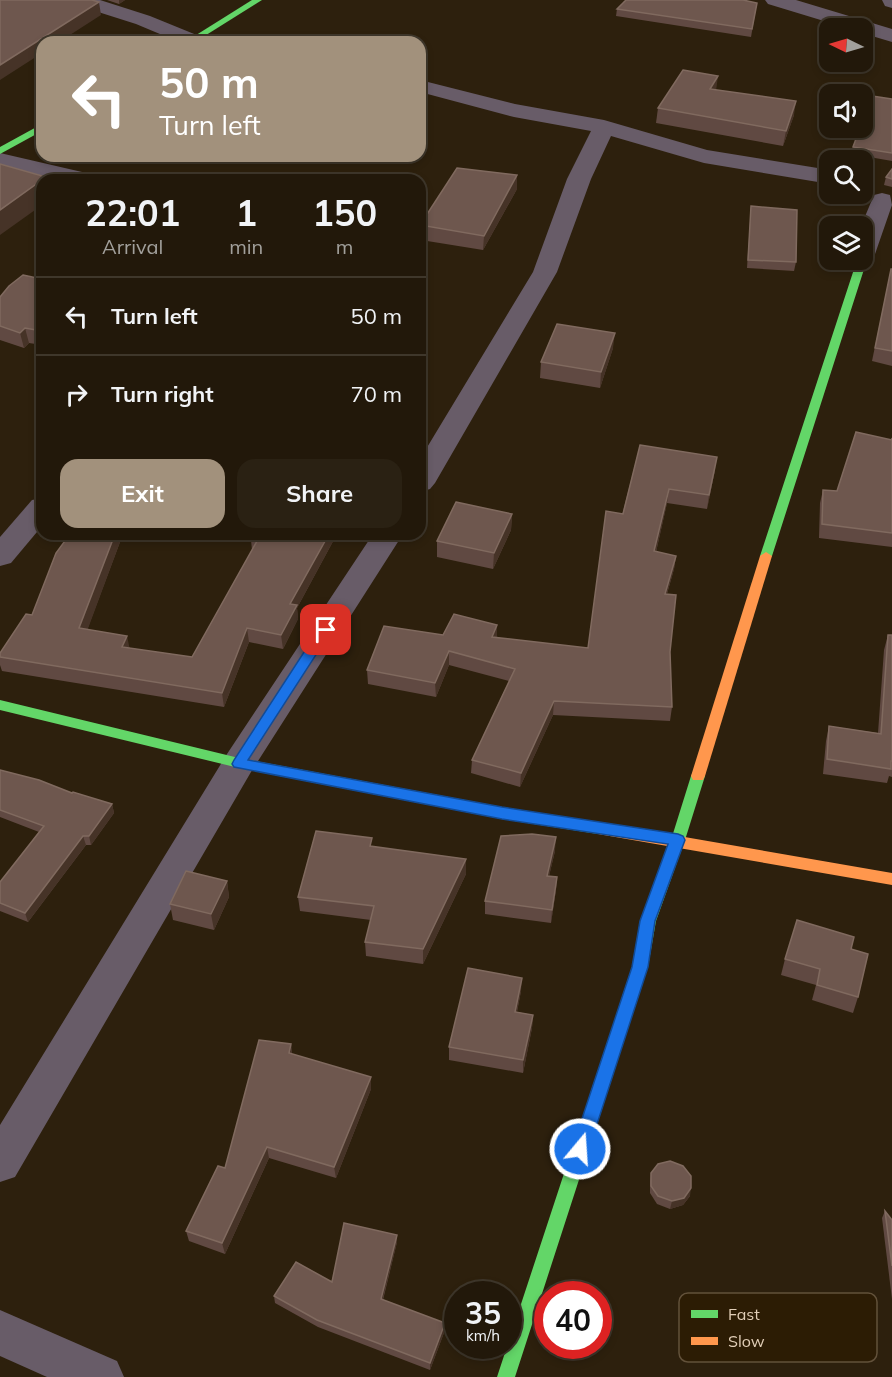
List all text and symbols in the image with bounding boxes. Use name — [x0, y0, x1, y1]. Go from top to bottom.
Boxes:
north arrow — [819, 18, 873, 72]
map controls — [819, 18, 873, 270]
text: 50 m — [159, 56, 259, 109]
icon: left — [60, 60, 138, 138]
button: sound — [819, 84, 873, 138]
text: Turn left — [159, 108, 261, 142]
button: search — [819, 150, 873, 204]
text: 22:01 — [85, 190, 180, 235]
text: 1 — [235, 190, 257, 235]
text: 150 — [312, 190, 377, 235]
button: layers — [819, 216, 873, 270]
text: Arrival — [102, 234, 163, 259]
text: min — [229, 234, 263, 259]
text: m — [336, 234, 353, 259]
icon: left — [60, 300, 93, 333]
text: Turn left — [111, 302, 198, 330]
text: 50 m — [351, 302, 402, 330]
icon: right — [60, 378, 93, 411]
text: Turn right — [111, 380, 214, 408]
text: 70 m — [351, 380, 402, 408]
button: Exit — [60, 459, 225, 528]
button: Share — [237, 459, 402, 528]
pin — [300, 604, 351, 655]
icon: arrive — [309, 613, 342, 646]
position arrow — [548, 1117, 612, 1181]
speed limit sign: 40 — [534, 1281, 612, 1359]
legend — [679, 1293, 877, 1362]
text: 35 — [465, 1294, 501, 1332]
text: Fast — [728, 1304, 760, 1324]
text: km/h — [466, 1326, 500, 1345]
text: Slow — [728, 1331, 765, 1351]

